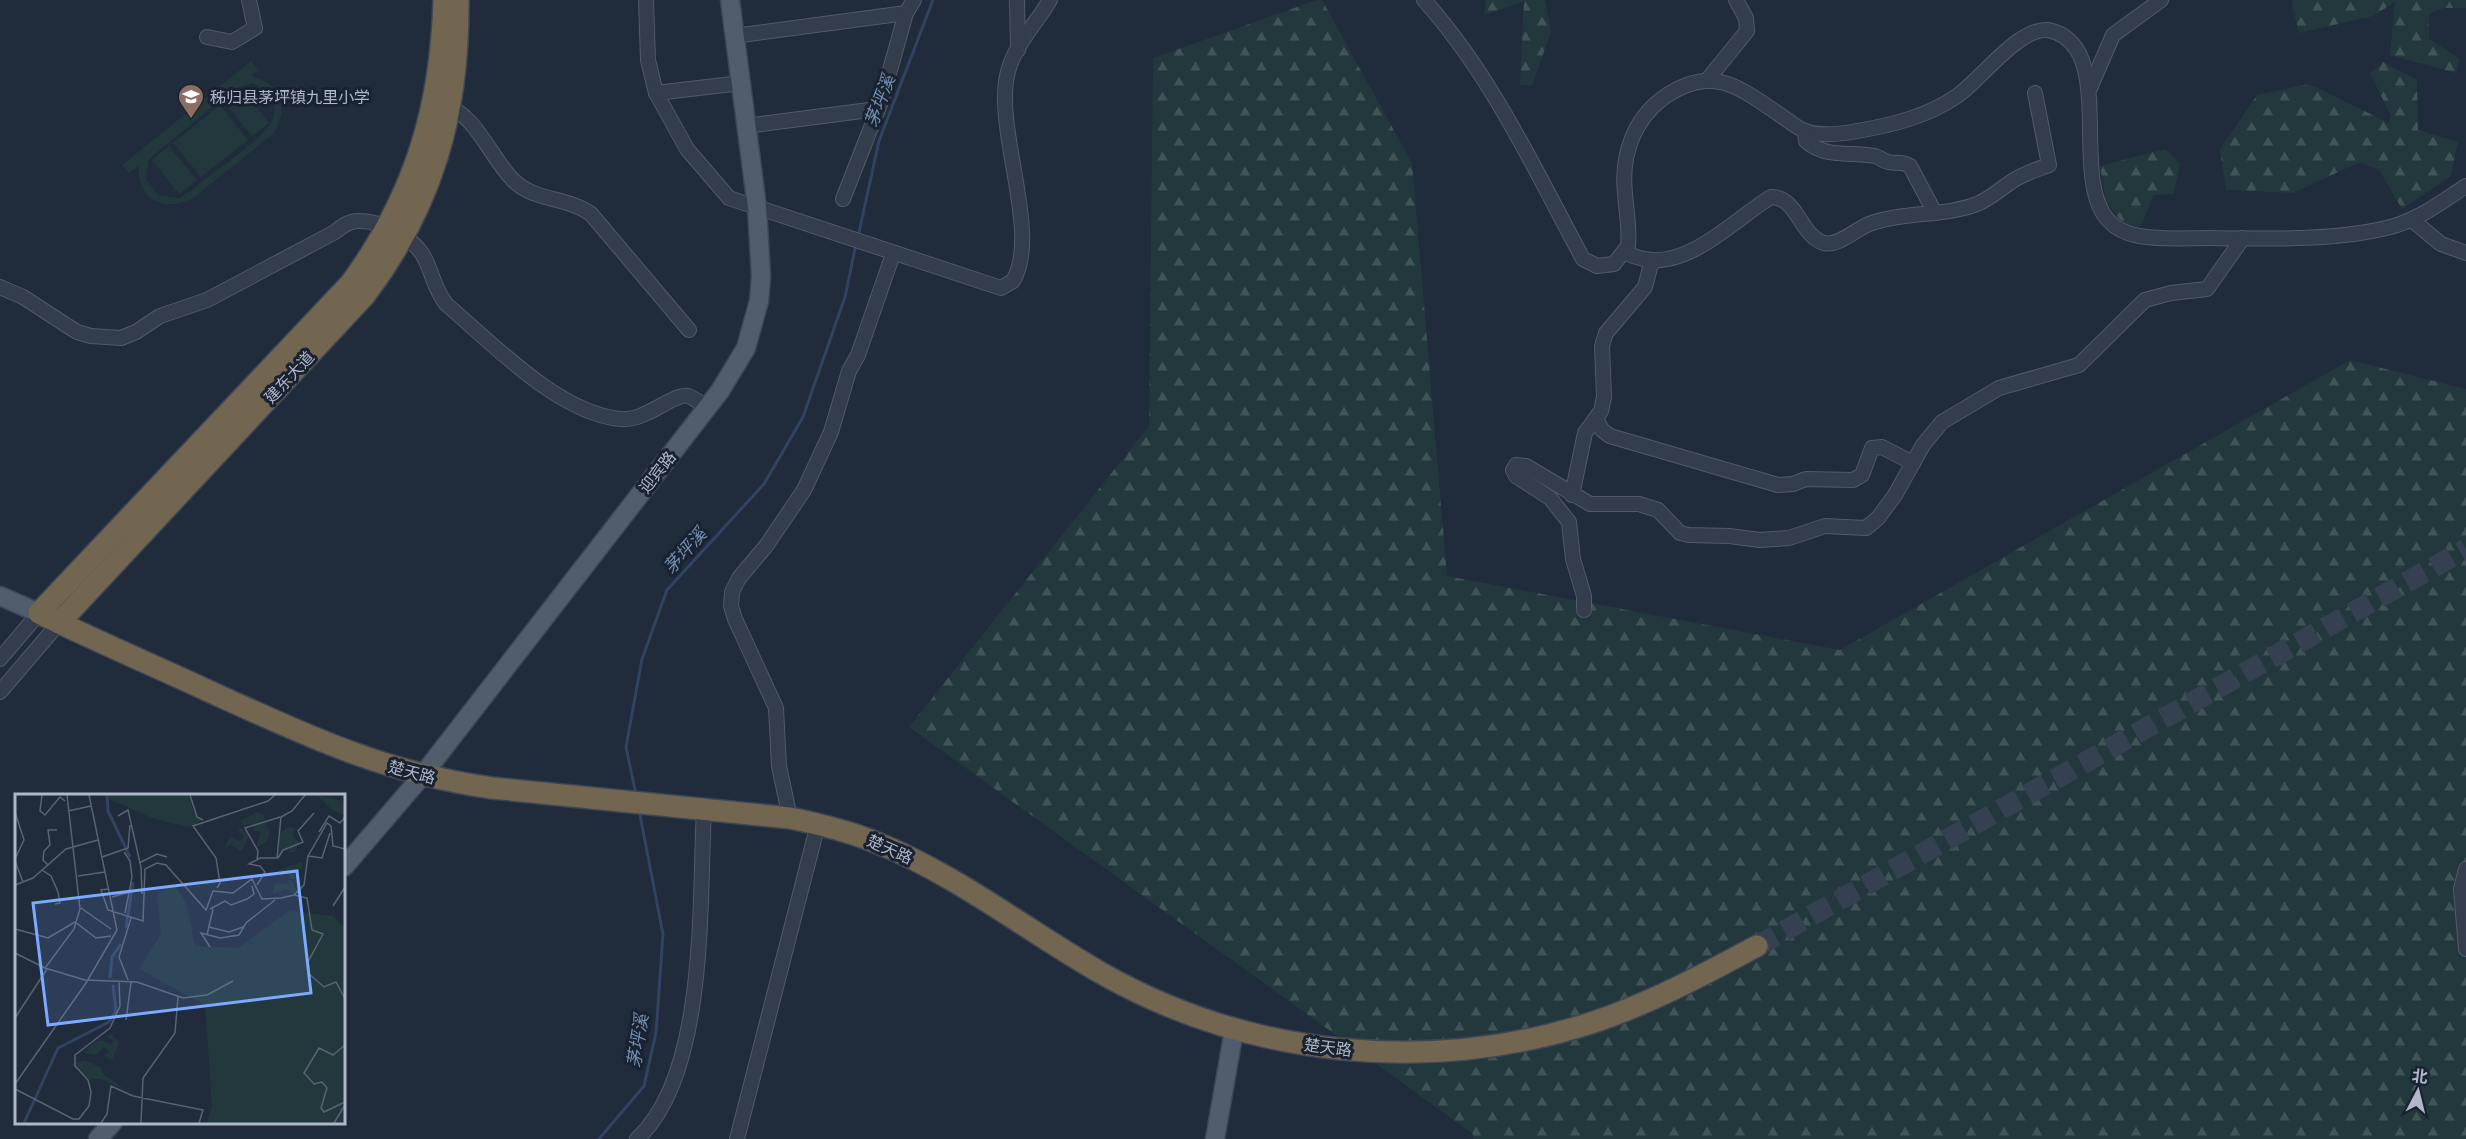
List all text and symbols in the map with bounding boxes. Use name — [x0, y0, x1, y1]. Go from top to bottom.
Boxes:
water label: 茅坪溪 — [859, 70, 901, 130]
school or university icon: 秭归县茅坪镇九里小学 — [176, 82, 206, 120]
place label: 秭归县茅坪镇九里小学 — [210, 87, 370, 107]
street label: 建东大道 — [260, 347, 318, 407]
street label: 迎宾路 — [634, 447, 680, 497]
water label: 茅坪溪 — [658, 521, 713, 578]
street label: 楚天路 — [386, 756, 438, 788]
inset map — [15, 794, 345, 1124]
street label: 楚天路 — [864, 830, 916, 868]
water label: 茅坪溪 — [622, 1010, 653, 1069]
street label: 楚天路 — [1303, 1034, 1353, 1060]
north arrow — [2388, 1061, 2448, 1121]
text: 北 — [2411, 1065, 2429, 1087]

